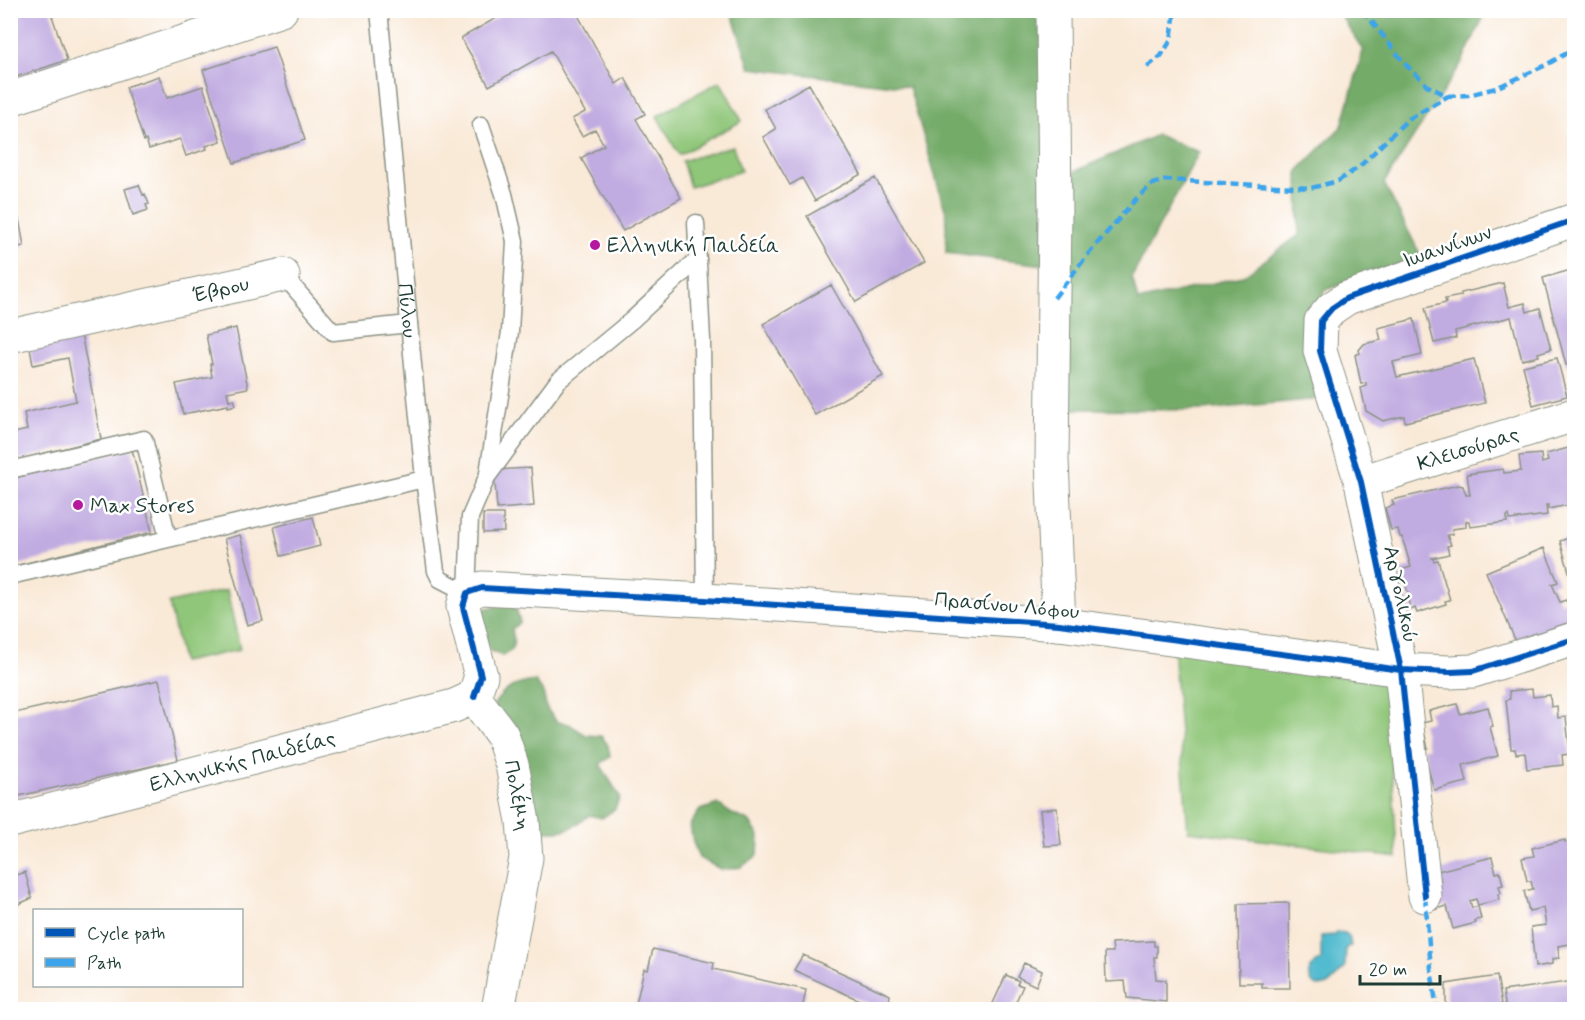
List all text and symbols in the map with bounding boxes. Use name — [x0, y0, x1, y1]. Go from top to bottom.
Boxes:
street label: Ιωαννίνων — [1399, 219, 1496, 275]
place label: Ελληνική Παιδεία — [607, 232, 779, 260]
marker: Ελληνική Παιδεία — [588, 238, 602, 252]
street label: Έβρου — [190, 270, 252, 310]
street label: Πύλου — [390, 282, 423, 339]
street label: Κλεισούρας — [1414, 420, 1522, 478]
place label: Max Stores — [90, 492, 194, 520]
marker: Max Stores — [71, 498, 85, 512]
street label: Αργολικού — [1376, 543, 1424, 645]
street label: Πρασίνου Λόφου — [933, 586, 1081, 626]
street label: Ελληνικής Παιδείας — [147, 724, 338, 799]
street label: Πολέμη — [496, 758, 537, 832]
legend — [33, 909, 243, 987]
text: Cycle path — [87, 922, 165, 946]
scale bar — [1360, 948, 1440, 986]
text: Path — [87, 952, 122, 976]
text: 20 m — [1369, 958, 1407, 982]

